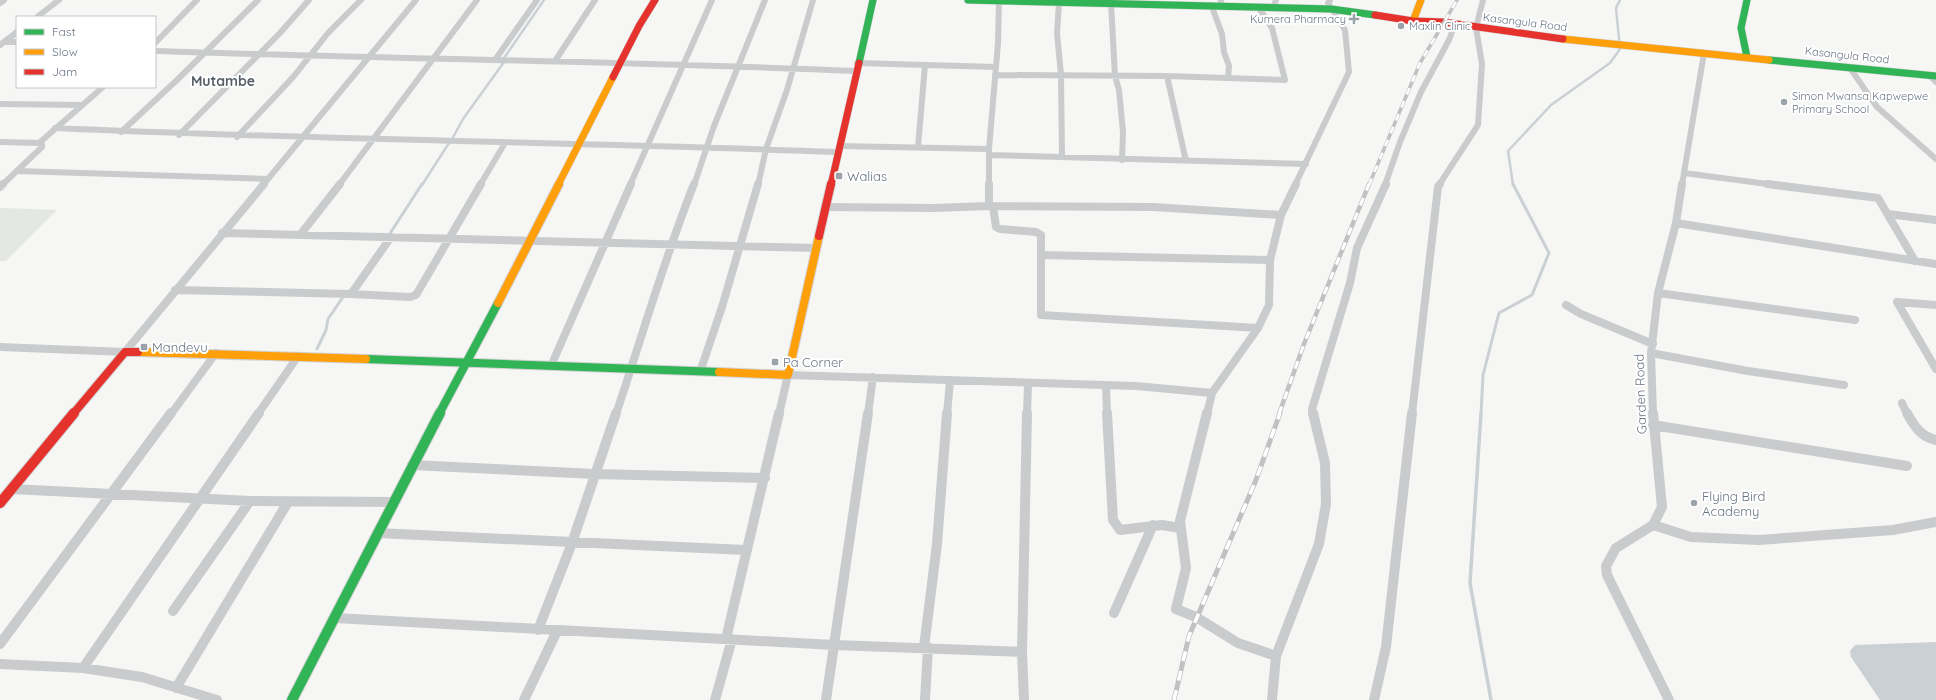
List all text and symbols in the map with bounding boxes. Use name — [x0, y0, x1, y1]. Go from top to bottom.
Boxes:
street label: Kasangula Road — [1482, 10, 1568, 34]
place label: Kumera Pharmacy — [1250, 12, 1346, 26]
marker: Kumera Pharmacy — [1349, 14, 1359, 24]
legend — [16, 16, 156, 88]
place label: Maxlin Clinic — [1409, 19, 1471, 33]
marker: Maxlin Clinic — [1396, 21, 1406, 31]
text: Fast — [52, 24, 76, 39]
text: Slow — [52, 44, 78, 59]
street label: Kasangula Road — [1804, 44, 1890, 66]
text: Jam — [52, 64, 77, 79]
district label: Mutambe — [191, 72, 255, 90]
place label: Simon Mwansa Kapwepwe Primary School — [1792, 89, 1928, 116]
marker: Simon Mwansa Kapwepwe Primary School — [1779, 97, 1789, 107]
place label: Walias — [847, 168, 887, 184]
marker: Walias — [834, 171, 844, 181]
place label: Mandevu — [152, 339, 208, 355]
marker: Mandevu — [139, 342, 149, 352]
place label: Pa Corner — [783, 354, 843, 370]
street label: Garden Road — [1631, 354, 1649, 434]
marker: Pa Corner — [770, 357, 780, 367]
place label: Flying Bird Academy — [1702, 488, 1765, 519]
marker: Flying Bird Academy — [1689, 498, 1699, 508]

